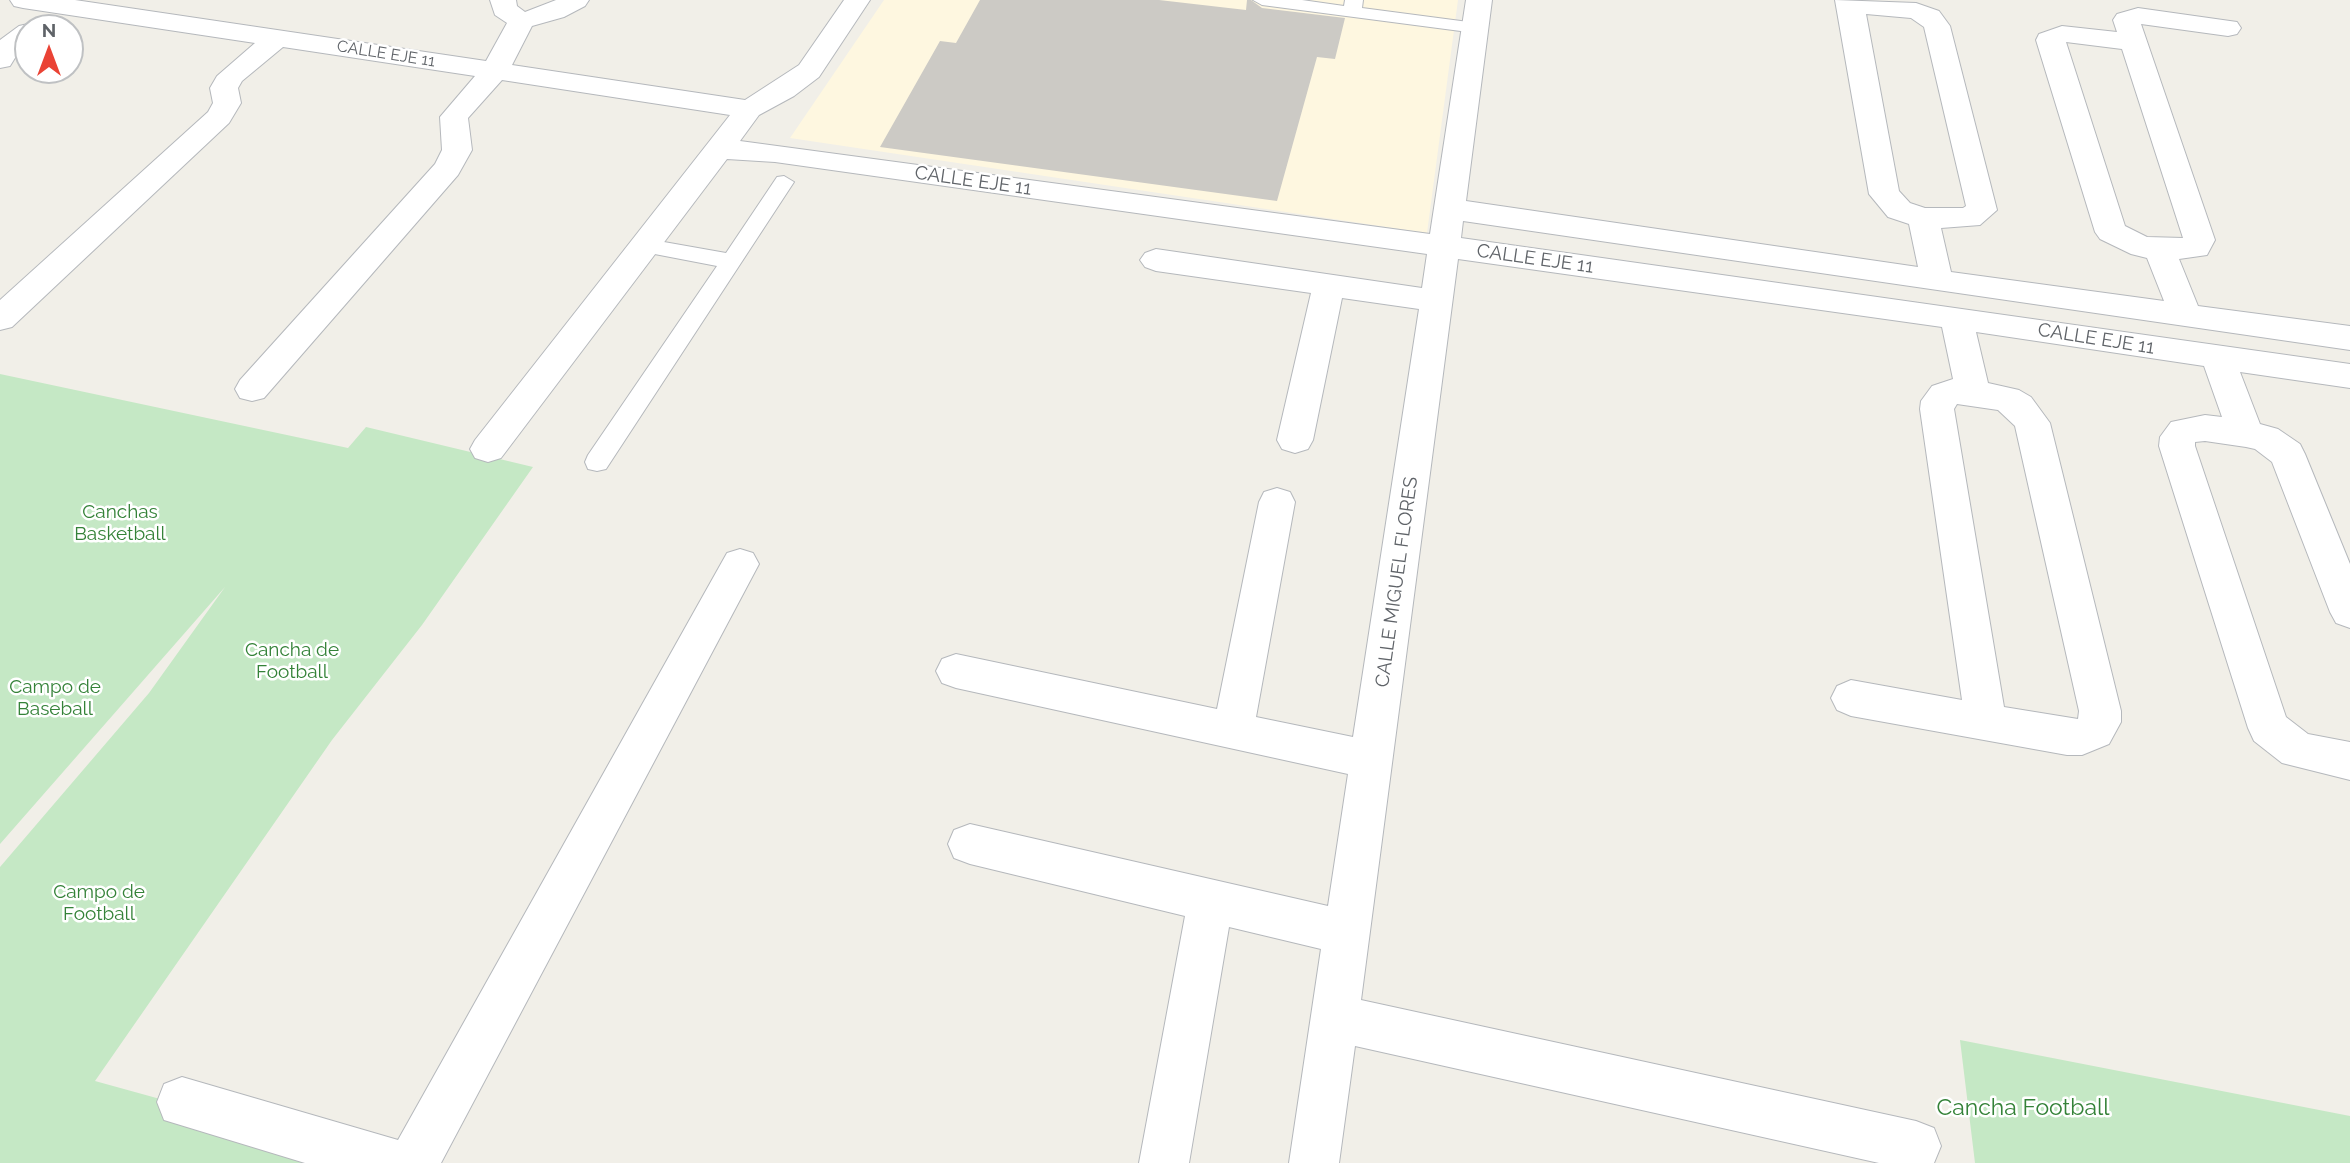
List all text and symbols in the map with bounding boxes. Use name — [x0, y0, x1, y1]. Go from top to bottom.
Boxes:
north arrow — [14, 14, 84, 84]
text: N — [42, 19, 56, 41]
street label: CALLE EJE 11 — [336, 37, 436, 71]
street label: CALLE EJE 11 — [913, 162, 1033, 200]
street label: CALLE EJE 11 — [1475, 240, 1595, 278]
street label: CALLE EJE 11 — [2036, 319, 2156, 359]
street label: CALLE MIGUEL FLORES — [1371, 475, 1423, 689]
park label: Canchas Basketball — [74, 501, 166, 545]
park label: Cancha de Football — [245, 639, 339, 683]
park label: Campo de Baseball — [9, 676, 101, 720]
park label: Campo de Football — [53, 881, 145, 925]
park label: Cancha Football — [1936, 1094, 2110, 1122]

